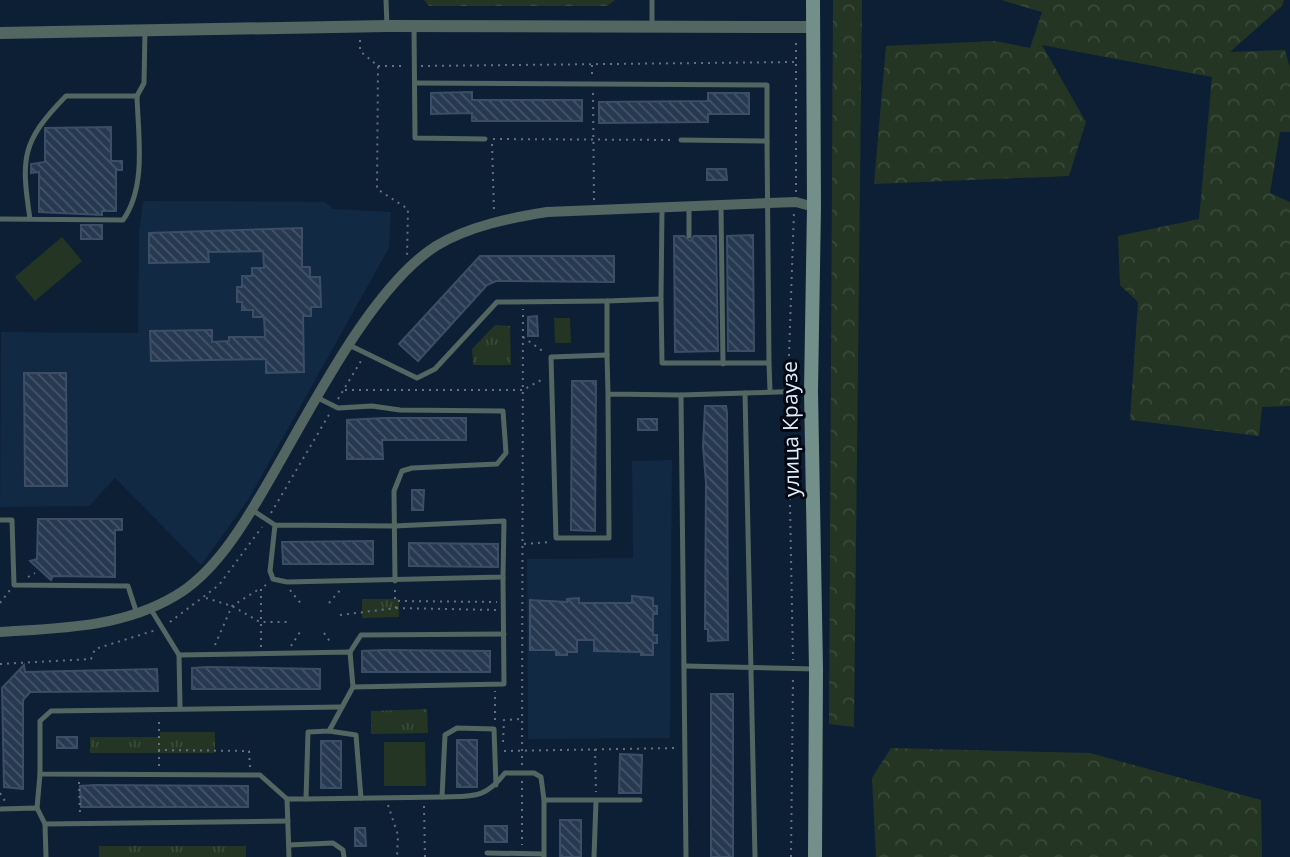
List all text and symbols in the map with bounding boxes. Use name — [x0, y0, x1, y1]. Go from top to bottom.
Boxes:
street label: улица Краузе — [775, 361, 805, 497]

